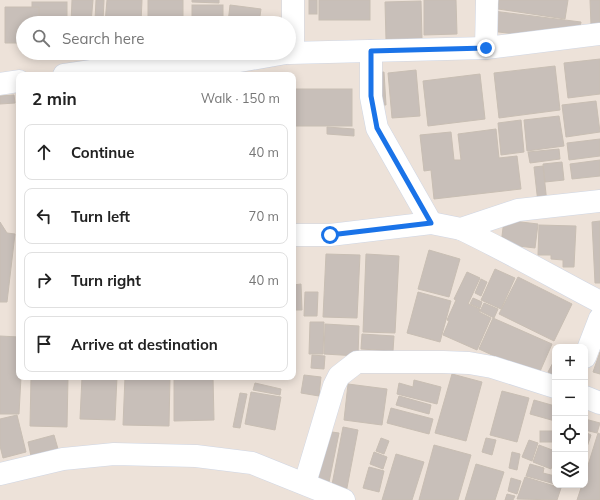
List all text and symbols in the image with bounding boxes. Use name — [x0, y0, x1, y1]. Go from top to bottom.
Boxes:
search box — [16, 16, 296, 60]
icon: search — [30, 27, 52, 49]
text: Search here — [62, 29, 144, 48]
route end — [477, 39, 495, 57]
text: 2 min — [32, 88, 77, 109]
text: Walk · 150 m — [201, 90, 280, 106]
icon: ahead — [33, 141, 55, 163]
text: Continue — [71, 143, 134, 162]
text: 40 m — [249, 144, 279, 160]
icon: left — [33, 205, 55, 227]
text: Turn left — [71, 207, 130, 226]
text: 70 m — [249, 208, 279, 224]
route start — [321, 226, 339, 244]
icon: right — [33, 269, 55, 291]
text: Turn right — [71, 271, 141, 290]
text: 40 m — [249, 272, 279, 288]
icon: arrive — [33, 333, 55, 355]
text: Arrive at destination — [71, 335, 218, 354]
map controls — [552, 344, 588, 488]
button: + — [552, 344, 588, 380]
button: − — [552, 380, 588, 416]
button: locate — [552, 416, 588, 452]
button: layers — [552, 452, 588, 488]

